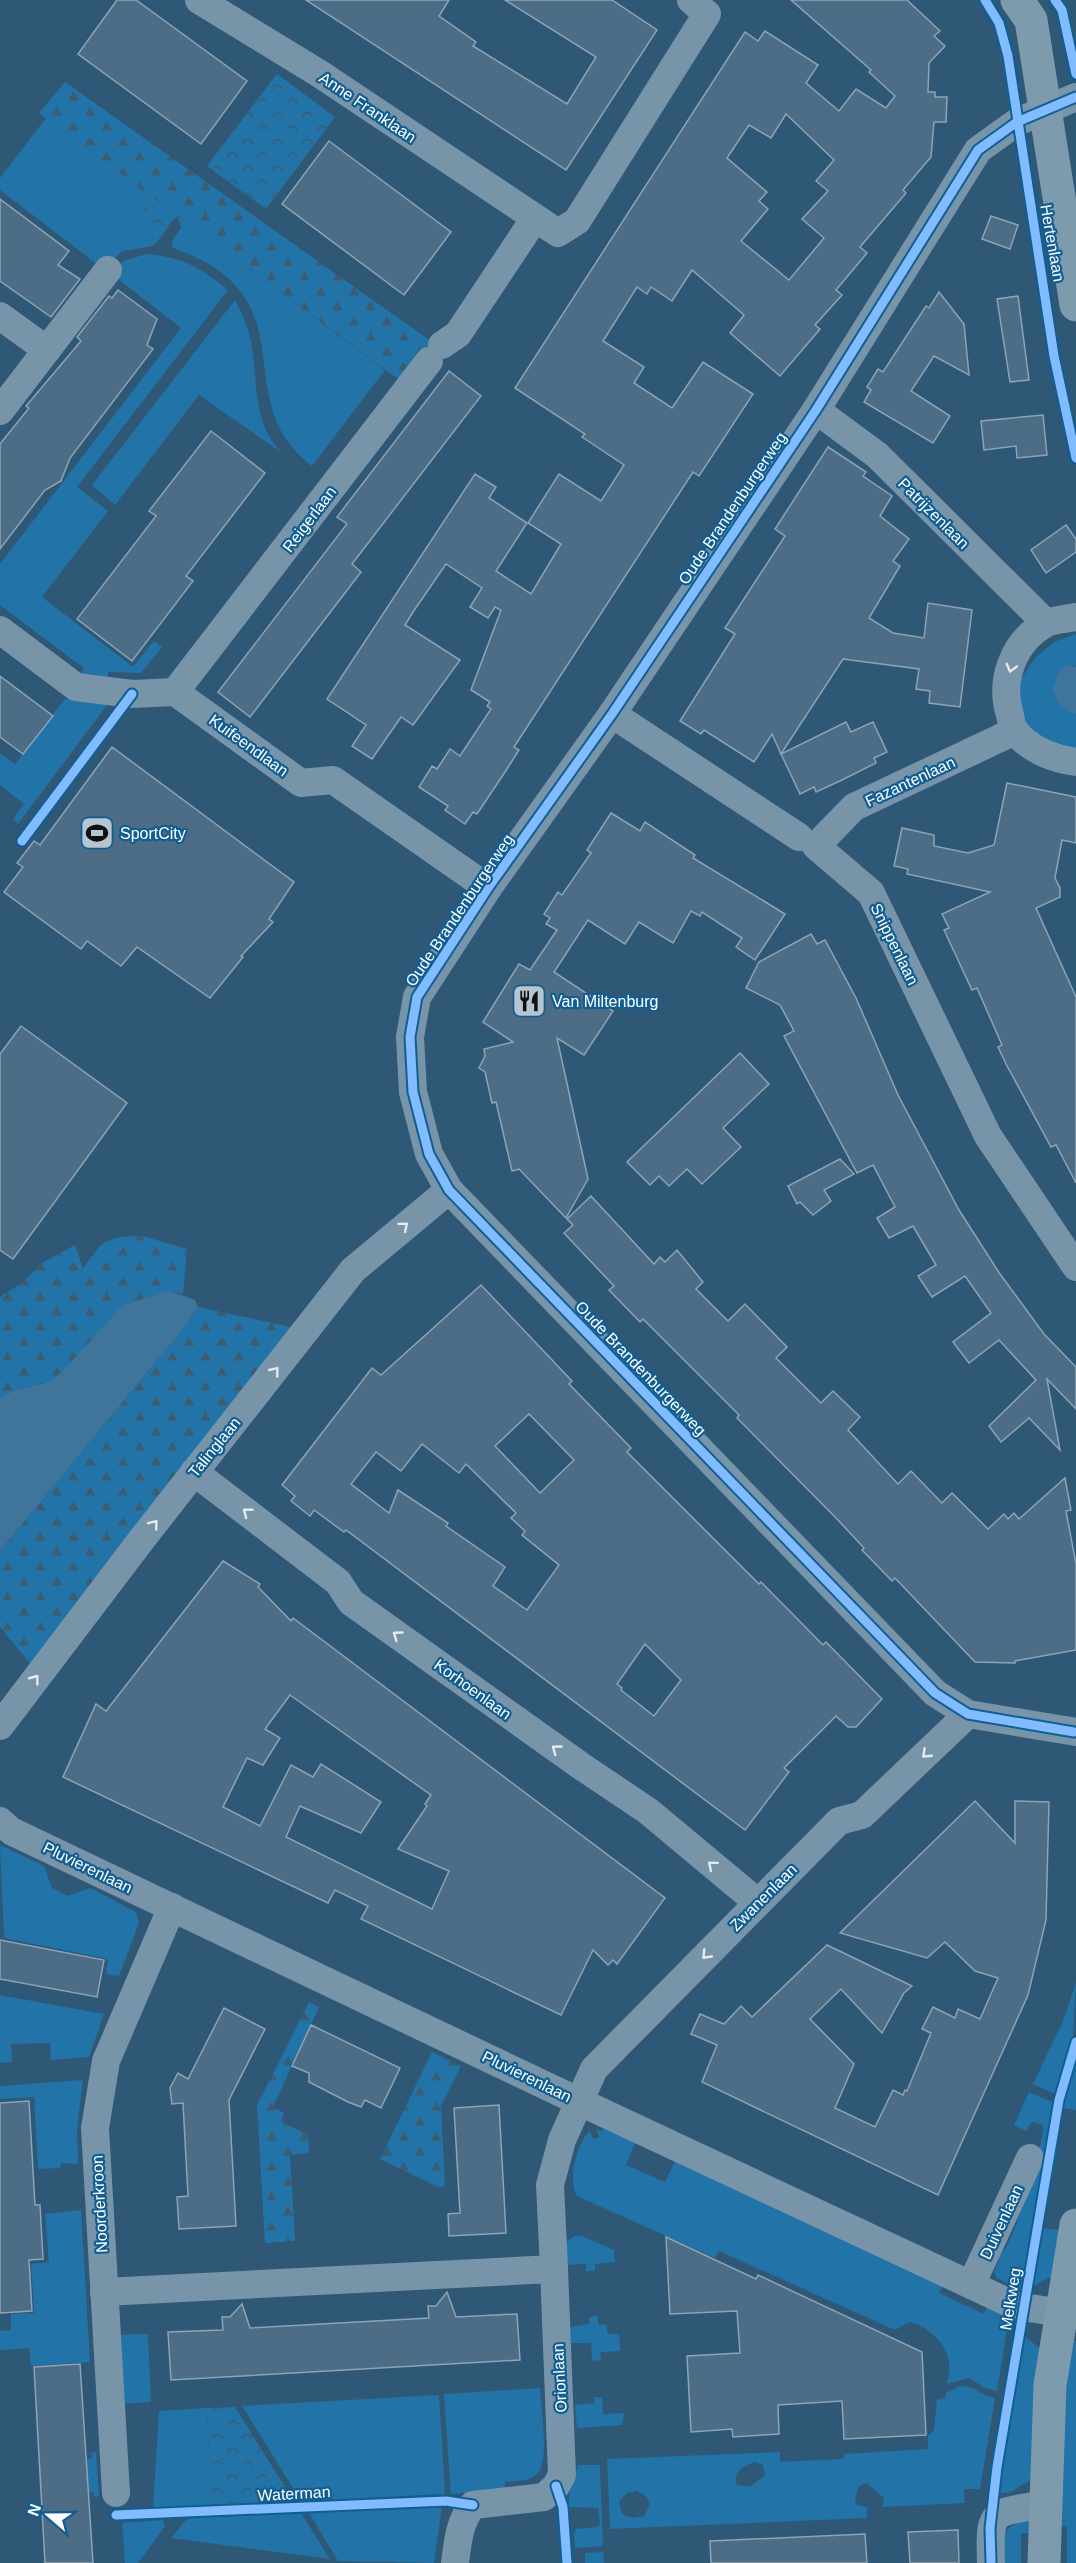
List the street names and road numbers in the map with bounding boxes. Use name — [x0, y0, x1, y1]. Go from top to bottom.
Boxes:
street label: Anne Franklaan — [316, 69, 419, 146]
street label: Hertenlaan — [1037, 203, 1068, 283]
street label: Oude Brandenburgerweg — [675, 429, 790, 588]
street label: Patrijzenlaan — [895, 475, 972, 552]
street label: Reigerlaan — [279, 483, 339, 555]
street label: Kuifeendlaan — [206, 711, 291, 780]
street label: Fazantenlaan — [863, 753, 958, 810]
street label: Oude Brandenburgerweg — [402, 831, 517, 990]
street label: Snippenlaan — [867, 901, 922, 988]
street label: Oude Brandenburgerweg — [572, 1298, 709, 1439]
street label: Talinglaan — [185, 1414, 244, 1481]
street label: Korhoenlaan — [431, 1656, 514, 1723]
street label: Pluvierenlaan — [40, 1839, 135, 1896]
street label: Zwanenlaan — [727, 1861, 800, 1934]
street label: Pluvierenlaan — [479, 2048, 574, 2105]
street label: Noorderkroon — [88, 2155, 111, 2253]
street label: Duivenlaan — [977, 2182, 1026, 2262]
street label: Melkweg — [997, 2267, 1024, 2332]
street label: Orionlaan — [549, 2343, 570, 2413]
street label: Waterman — [257, 2483, 331, 2504]

